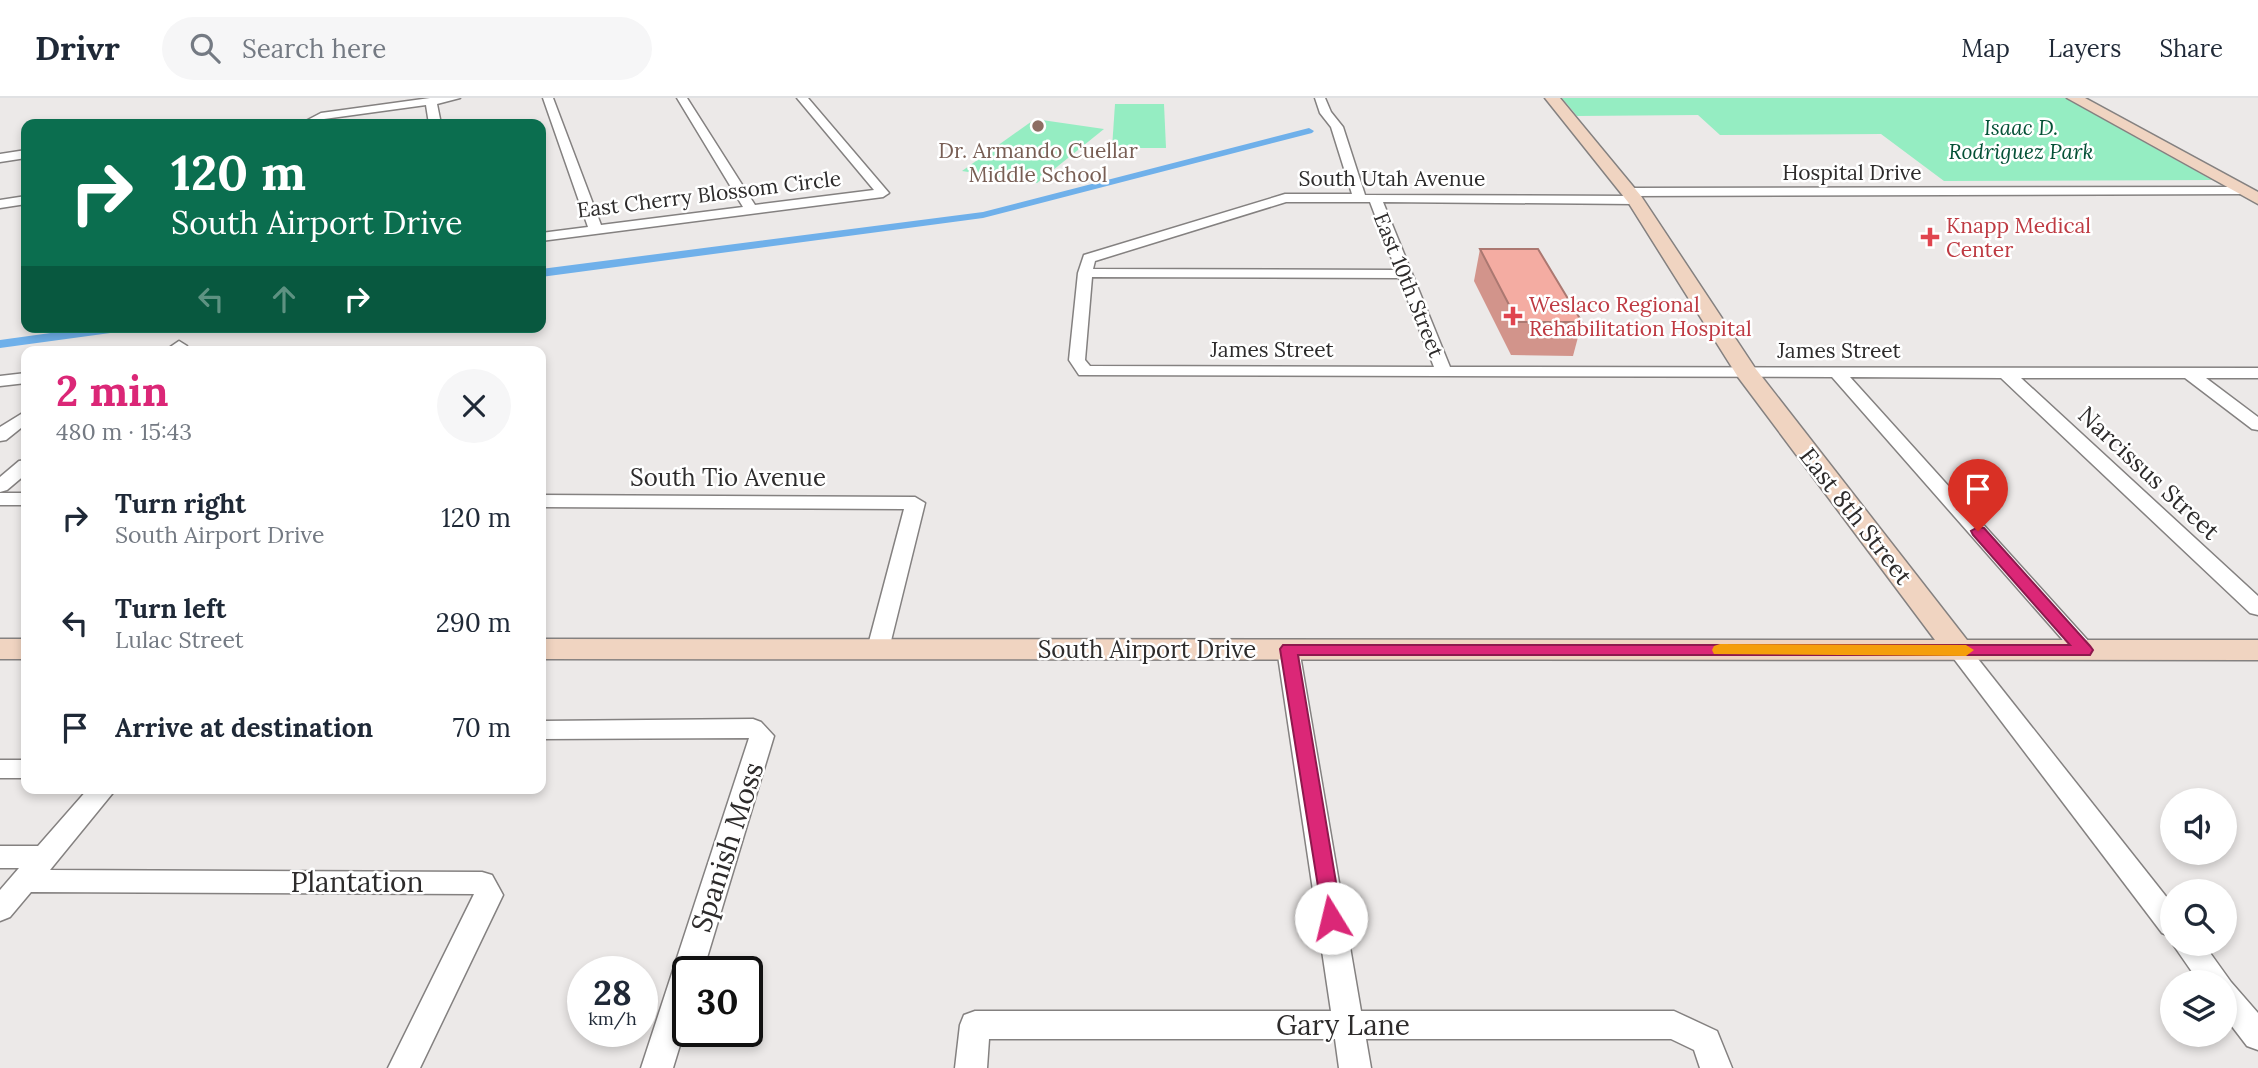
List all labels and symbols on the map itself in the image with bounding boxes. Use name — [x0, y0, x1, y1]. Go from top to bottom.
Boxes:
park label: Isaac D. Rodriguez Park — [1949, 114, 2093, 165]
marker: Dr. Armando Cuellar Middle School — [1030, 118, 1046, 134]
place label: Dr. Armando Cuellar Middle School — [938, 137, 1138, 188]
street label: Hospital Drive — [1782, 159, 1922, 186]
street label: East Cherry Blossom Circle — [575, 164, 843, 224]
street label: South Utah Avenue — [1299, 165, 1485, 192]
street label: East 10th Street — [1368, 209, 1451, 362]
place label: Knapp Medical Center — [1946, 212, 2091, 263]
marker: Knapp Medical Center — [1920, 227, 1940, 247]
place label: Weslaco Regional Rehabilitation Hospital — [1529, 291, 1752, 342]
marker: Weslaco Regional Rehabilitation Hospital — [1503, 306, 1523, 326]
street label: James Street — [1209, 336, 1335, 363]
street label: James Street — [1776, 337, 1902, 364]
street label: Narcissus Street — [2072, 399, 2227, 547]
street label: East 8th Street — [1793, 441, 1920, 591]
pin — [1948, 459, 2008, 531]
street label: South Tio Avenue — [630, 462, 826, 493]
street label: South Airport Drive — [1038, 634, 1256, 665]
street label: Spanish Moss — [683, 757, 771, 937]
street label: Plantation — [291, 864, 423, 900]
position arrow — [1294, 881, 1368, 955]
speed limit sign: 30 — [672, 956, 763, 1047]
street label: Gary Lane — [1276, 1007, 1410, 1043]

